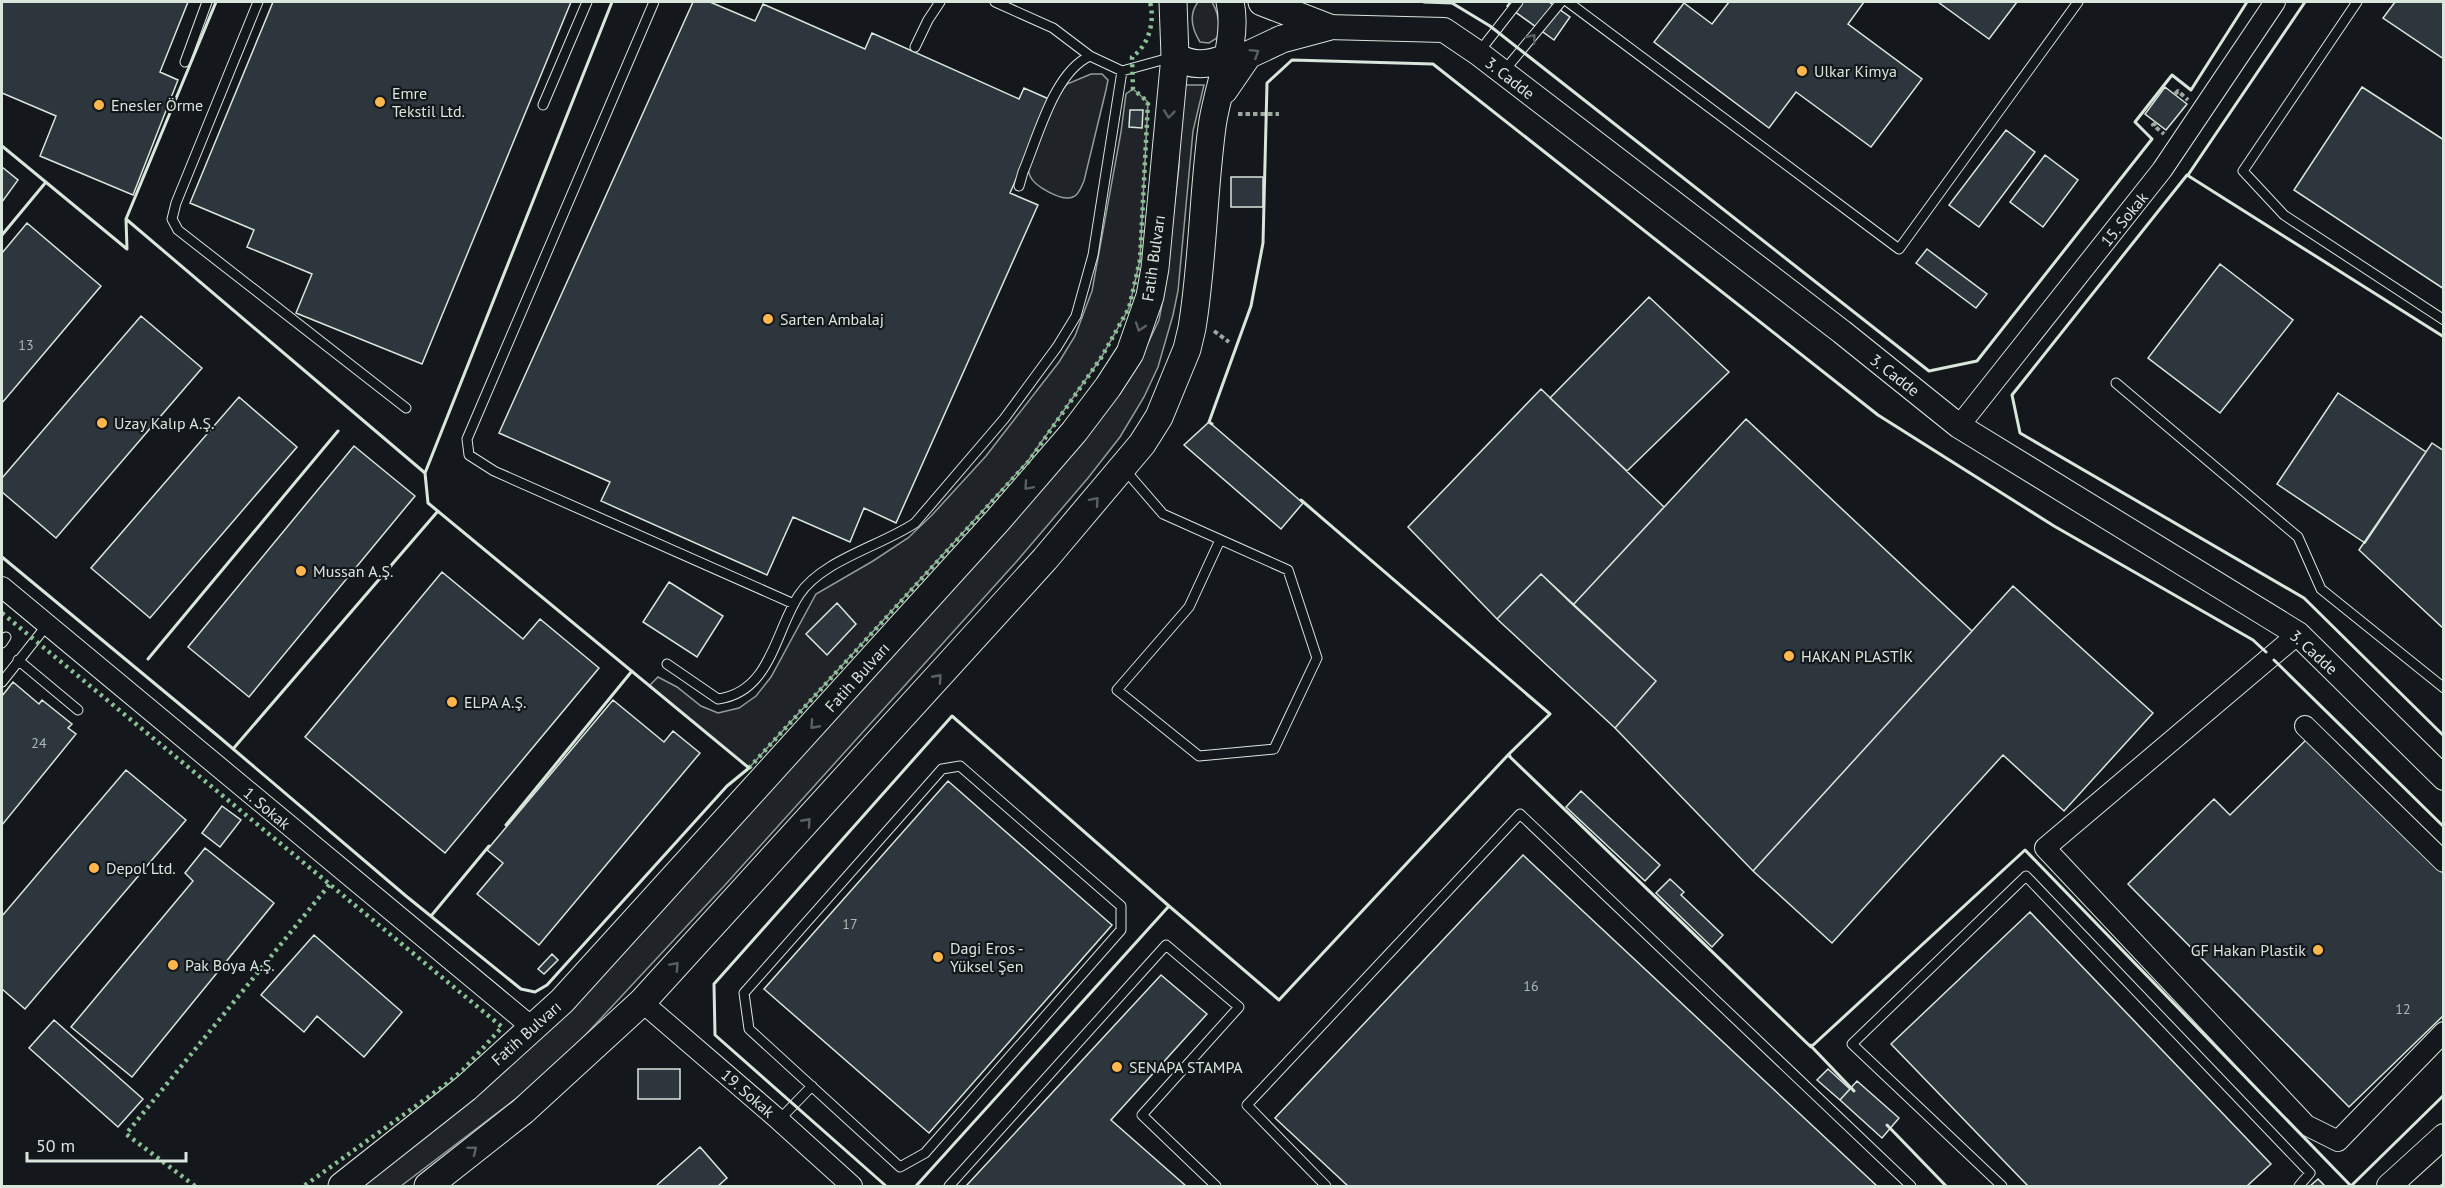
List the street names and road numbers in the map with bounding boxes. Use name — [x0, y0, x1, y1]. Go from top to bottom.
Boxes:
street label: 3. Cadde — [1481, 52, 1539, 104]
street label: 15. Sokak — [2096, 187, 2152, 250]
street label: Fatih Bulvarı — [1137, 214, 1169, 302]
street label: 3. Cadde — [1866, 349, 1924, 401]
street label: 3. Cadde — [2286, 625, 2342, 679]
street label: Fatih Bulvarı — [820, 638, 894, 716]
street label: 1. Sokak — [239, 782, 295, 834]
street label: Fatih Bulvarı — [487, 996, 565, 1070]
street label: 19. Sokak — [717, 1064, 779, 1122]

